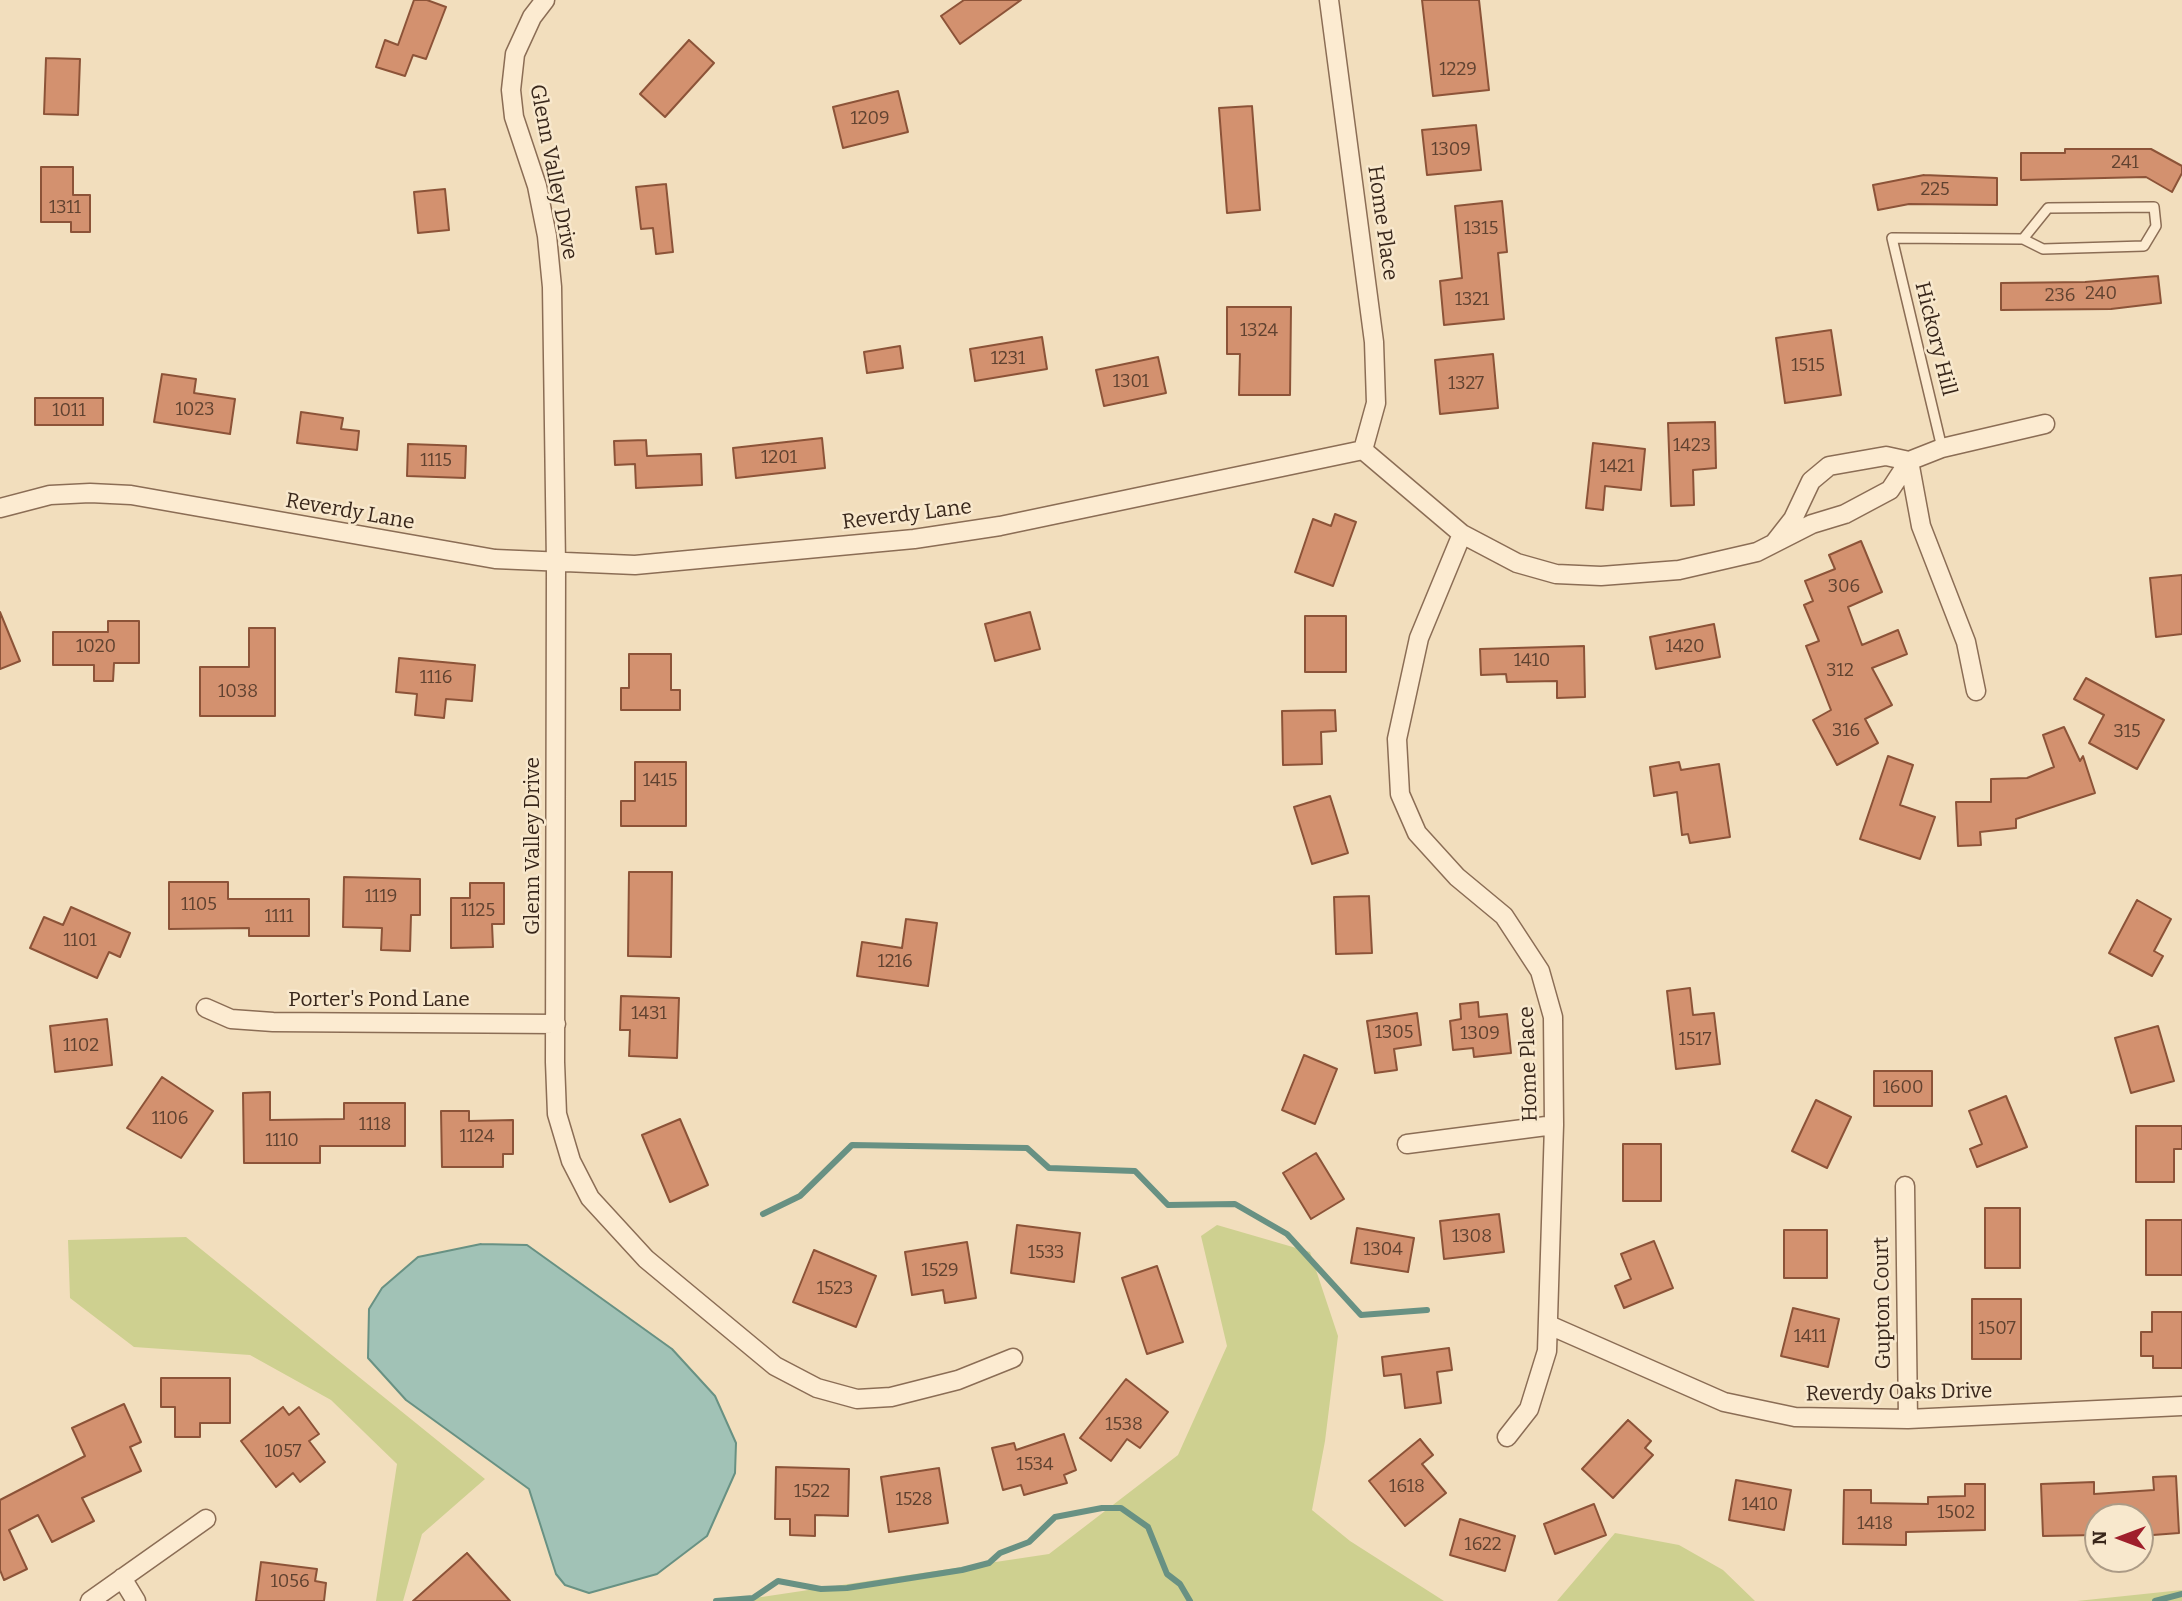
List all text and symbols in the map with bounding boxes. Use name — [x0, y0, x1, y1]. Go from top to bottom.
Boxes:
house number: 1229 — [1439, 59, 1477, 81]
street label: Glenn Valley Drive — [524, 82, 582, 262]
house number: 1209 — [850, 108, 890, 130]
house number: 1309 — [1431, 139, 1471, 161]
house number: 241 — [2111, 152, 2139, 174]
street label: Home Place — [1361, 164, 1403, 282]
house number: 225 — [1920, 179, 1950, 201]
house number: 1311 — [49, 197, 81, 219]
house number: 1315 — [1464, 218, 1498, 240]
street label: Hickory Hill — [1909, 279, 1961, 399]
house number: 240 — [2085, 283, 2117, 305]
house number: 236 — [2045, 285, 2075, 307]
house number: 1321 — [1455, 289, 1489, 311]
house number: 1324 — [1240, 320, 1278, 342]
house number: 1231 — [991, 348, 1025, 370]
house number: 1515 — [1791, 355, 1825, 377]
house number: 1301 — [1113, 371, 1149, 393]
house number: 1327 — [1448, 373, 1484, 395]
house number: 1023 — [176, 399, 214, 421]
house number: 1011 — [52, 400, 86, 422]
house number: 1423 — [1673, 435, 1711, 457]
house number: 1201 — [761, 447, 797, 469]
house number: 1115 — [420, 450, 452, 472]
house number: 1421 — [1600, 456, 1634, 478]
street label: Reverdy Lane — [284, 488, 416, 536]
street label: Reverdy Lane — [841, 495, 973, 535]
house number: 306 — [1828, 576, 1860, 598]
house number: 1020 — [76, 636, 116, 658]
house number: 1420 — [1665, 636, 1705, 658]
house number: 1410 — [1514, 650, 1550, 672]
house number: 312 — [1826, 660, 1854, 682]
house number: 1116 — [420, 667, 452, 689]
house number: 1038 — [218, 681, 258, 703]
house number: 316 — [1832, 720, 1860, 742]
house number: 315 — [2113, 721, 2141, 743]
street label: Glenn Valley Drive — [520, 757, 546, 935]
house number: 1415 — [643, 770, 677, 792]
house number: 1119 — [365, 886, 397, 908]
house number: 1105 — [181, 894, 217, 916]
house number: 1125 — [461, 900, 495, 922]
house number: 1111 — [264, 906, 294, 928]
house number: 1101 — [63, 930, 97, 952]
house number: 1216 — [878, 951, 912, 973]
street label: Porter's Pond Lane — [288, 987, 470, 1013]
house number: 1431 — [631, 1003, 667, 1025]
street label: Home Place — [1514, 1006, 1544, 1122]
house number: 1305 — [1375, 1022, 1413, 1044]
house number: 1309 — [1460, 1023, 1500, 1045]
house number: 1517 — [1679, 1029, 1711, 1051]
house number: 1102 — [63, 1035, 99, 1057]
house number: 1600 — [1883, 1077, 1923, 1099]
house number: 1106 — [152, 1108, 188, 1130]
house number: 1118 — [359, 1114, 391, 1136]
house number: 1124 — [460, 1126, 494, 1148]
house number: 1110 — [265, 1130, 299, 1152]
house number: 1308 — [1452, 1226, 1492, 1248]
street label: Gupton Court — [1869, 1236, 1897, 1370]
house number: 1304 — [1363, 1239, 1403, 1261]
house number: 1533 — [1028, 1242, 1064, 1264]
house number: 1529 — [922, 1260, 958, 1282]
house number: 1523 — [817, 1278, 853, 1300]
house number: 1507 — [1978, 1318, 2016, 1340]
house number: 1411 — [1794, 1326, 1826, 1348]
street label: Reverdy Oaks Drive — [1805, 1379, 1993, 1407]
house number: 1538 — [1105, 1414, 1143, 1436]
house number: 1057 — [264, 1441, 302, 1463]
house number: 1534 — [1016, 1454, 1054, 1476]
house number: 1618 — [1389, 1476, 1425, 1498]
house number: 1522 — [794, 1481, 830, 1503]
house number: 1528 — [895, 1489, 933, 1511]
house number: 1410 — [1742, 1494, 1778, 1516]
house number: 1502 — [1937, 1502, 1975, 1524]
north arrow — [2084, 1503, 2154, 1573]
house number: 1418 — [1857, 1513, 1893, 1535]
text: N — [2088, 1531, 2111, 1545]
house number: 1622 — [1464, 1534, 1502, 1556]
house number: 1056 — [270, 1571, 310, 1593]

